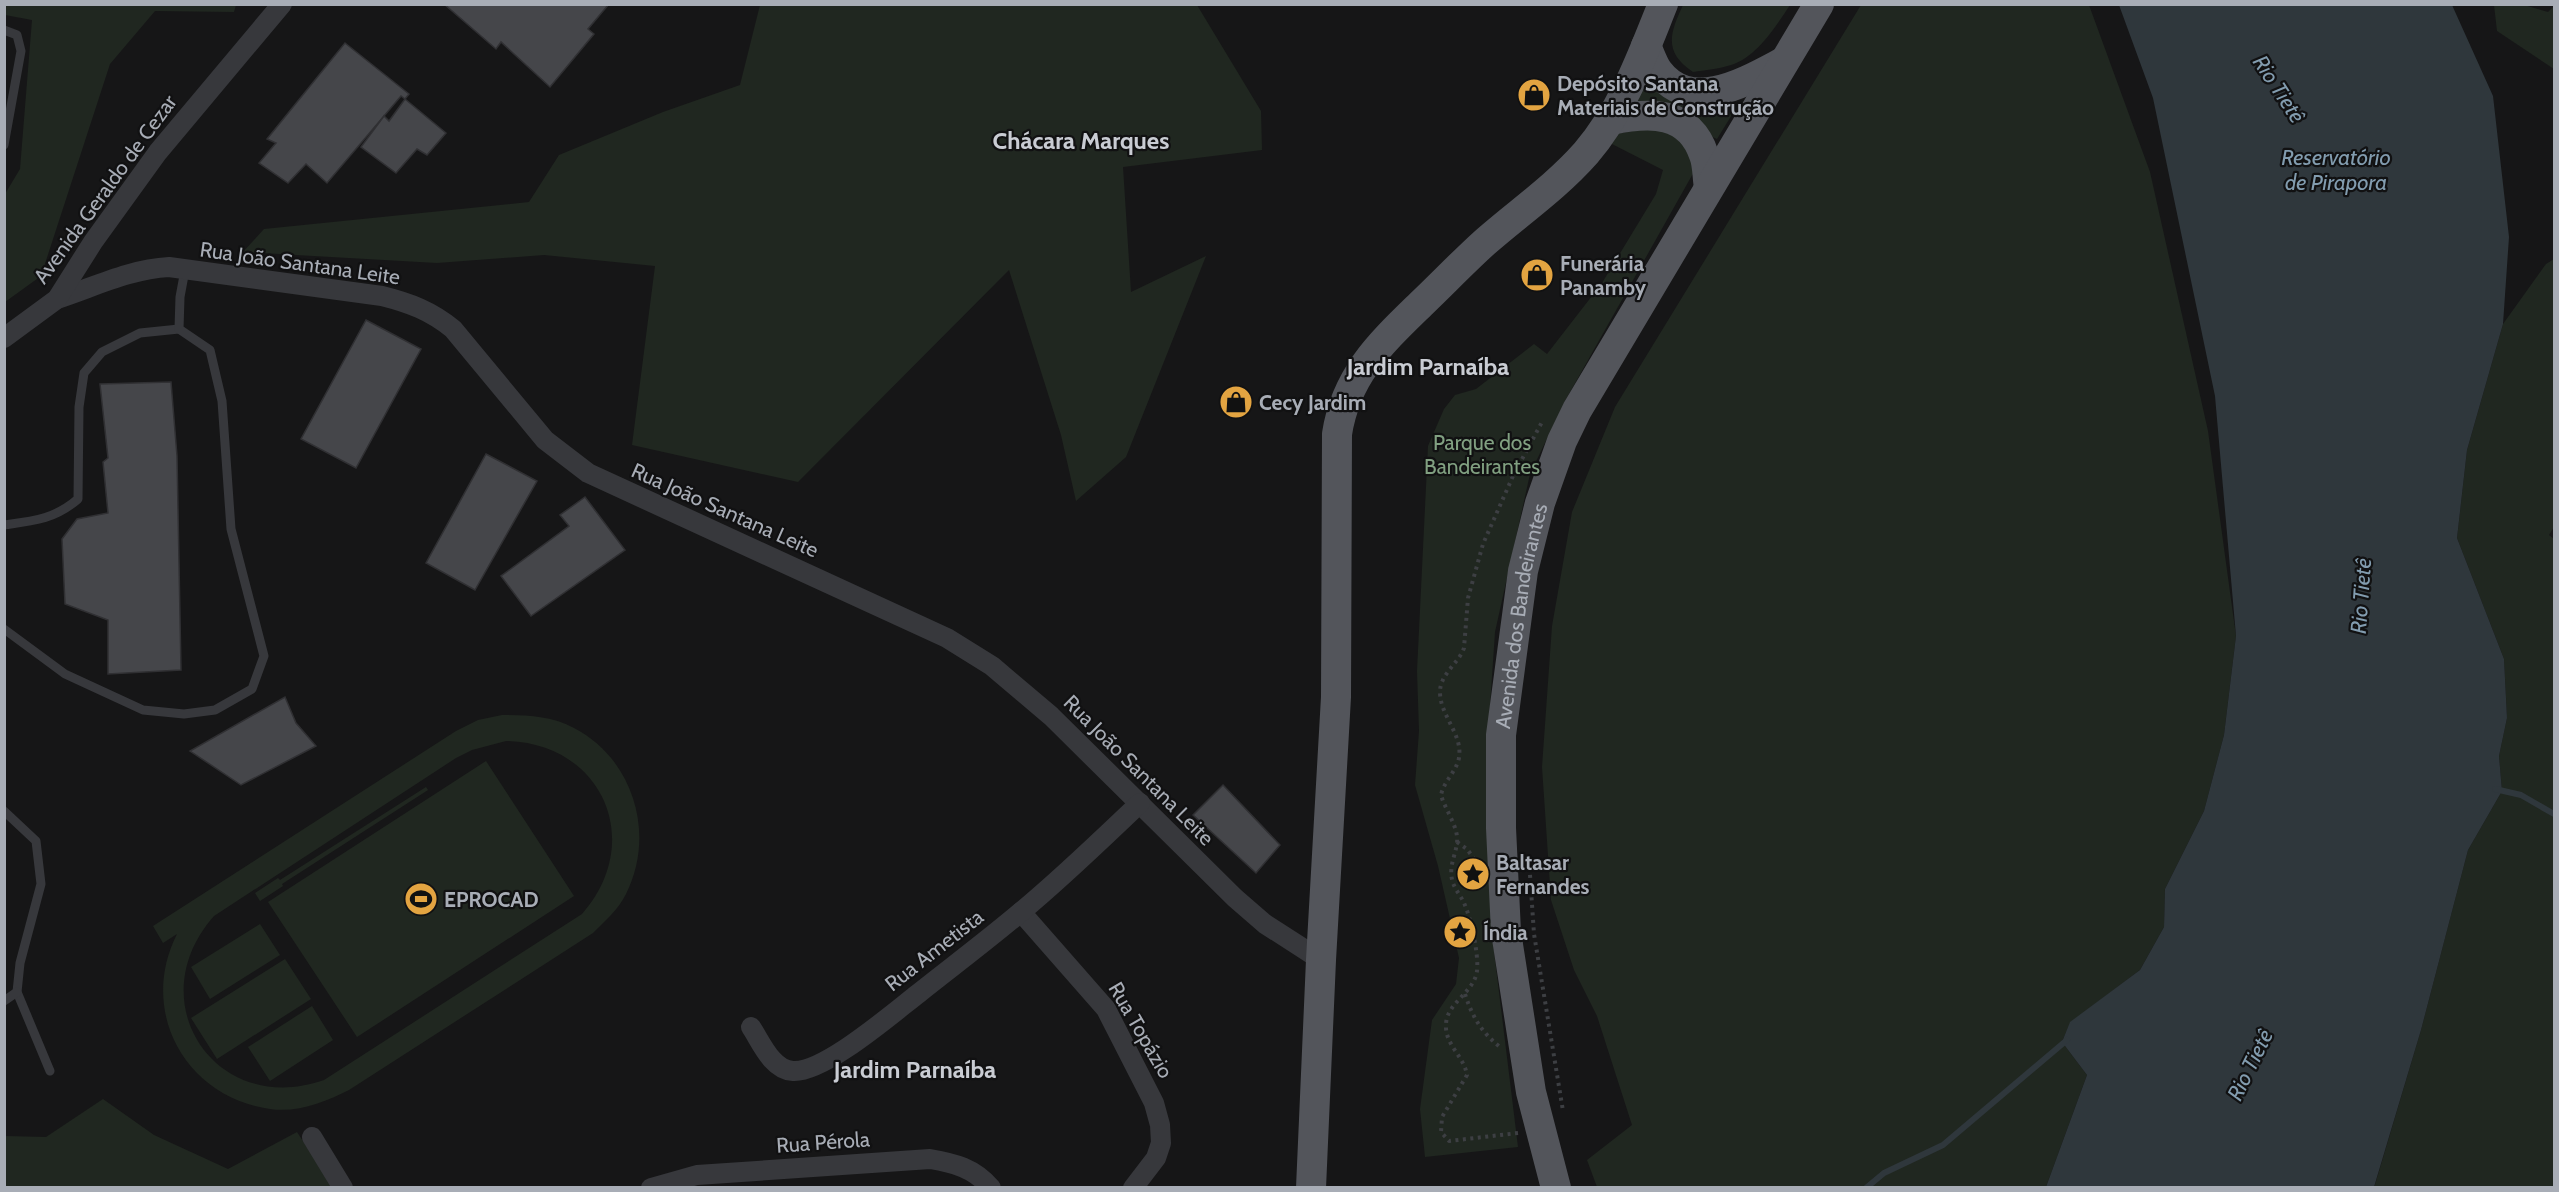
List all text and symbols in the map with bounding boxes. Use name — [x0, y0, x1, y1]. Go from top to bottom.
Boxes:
water label: Rio Tietê — [2247, 50, 2311, 128]
place label: Depósito Santana Materiais de Construção — [1557, 71, 1774, 120]
shop icon: Depósito Santana Materiais de Construção — [1516, 77, 1552, 113]
street label: Avenida Geraldo de Cezar — [28, 90, 182, 288]
district label: Chácara Marques — [993, 126, 1169, 155]
water label: Reservatório de Pirapora — [2281, 144, 2391, 196]
street label: Rua João Santana Leite — [198, 237, 402, 289]
place label: Funerária Panamby — [1560, 251, 1647, 300]
shop icon: Funerária Panamby — [1519, 257, 1555, 293]
district label: Jardim Parnaíba — [1346, 352, 1509, 381]
shop icon: Cecy Jardim — [1218, 384, 1254, 420]
place label: Cecy Jardim — [1259, 390, 1366, 415]
park label: Parque dos Bandeirantes — [1424, 430, 1540, 479]
street label: Rua João Santana Leite — [628, 457, 823, 563]
street label: Avenida dos Bandeirantes — [1489, 500, 1552, 730]
water label: Rio Tietê — [2345, 557, 2377, 635]
street label: Rua João Santana Leite — [1059, 690, 1219, 850]
place label: Baltasar Fernandes — [1496, 850, 1589, 899]
place icon: Baltasar Fernandes — [1455, 856, 1491, 892]
sports icon: EPROCAD — [403, 881, 439, 917]
place label: EPROCAD — [444, 887, 539, 912]
street label: Rua Ametista — [880, 904, 988, 996]
place icon: Índia — [1442, 914, 1478, 950]
place label: Índia — [1483, 920, 1528, 945]
street label: Rua Topázio — [1103, 977, 1179, 1083]
water label: Rio Tietê — [2221, 1025, 2279, 1105]
district label: Jardim Parnaíba — [833, 1055, 996, 1084]
street label: Rua Pérola — [775, 1126, 871, 1158]

